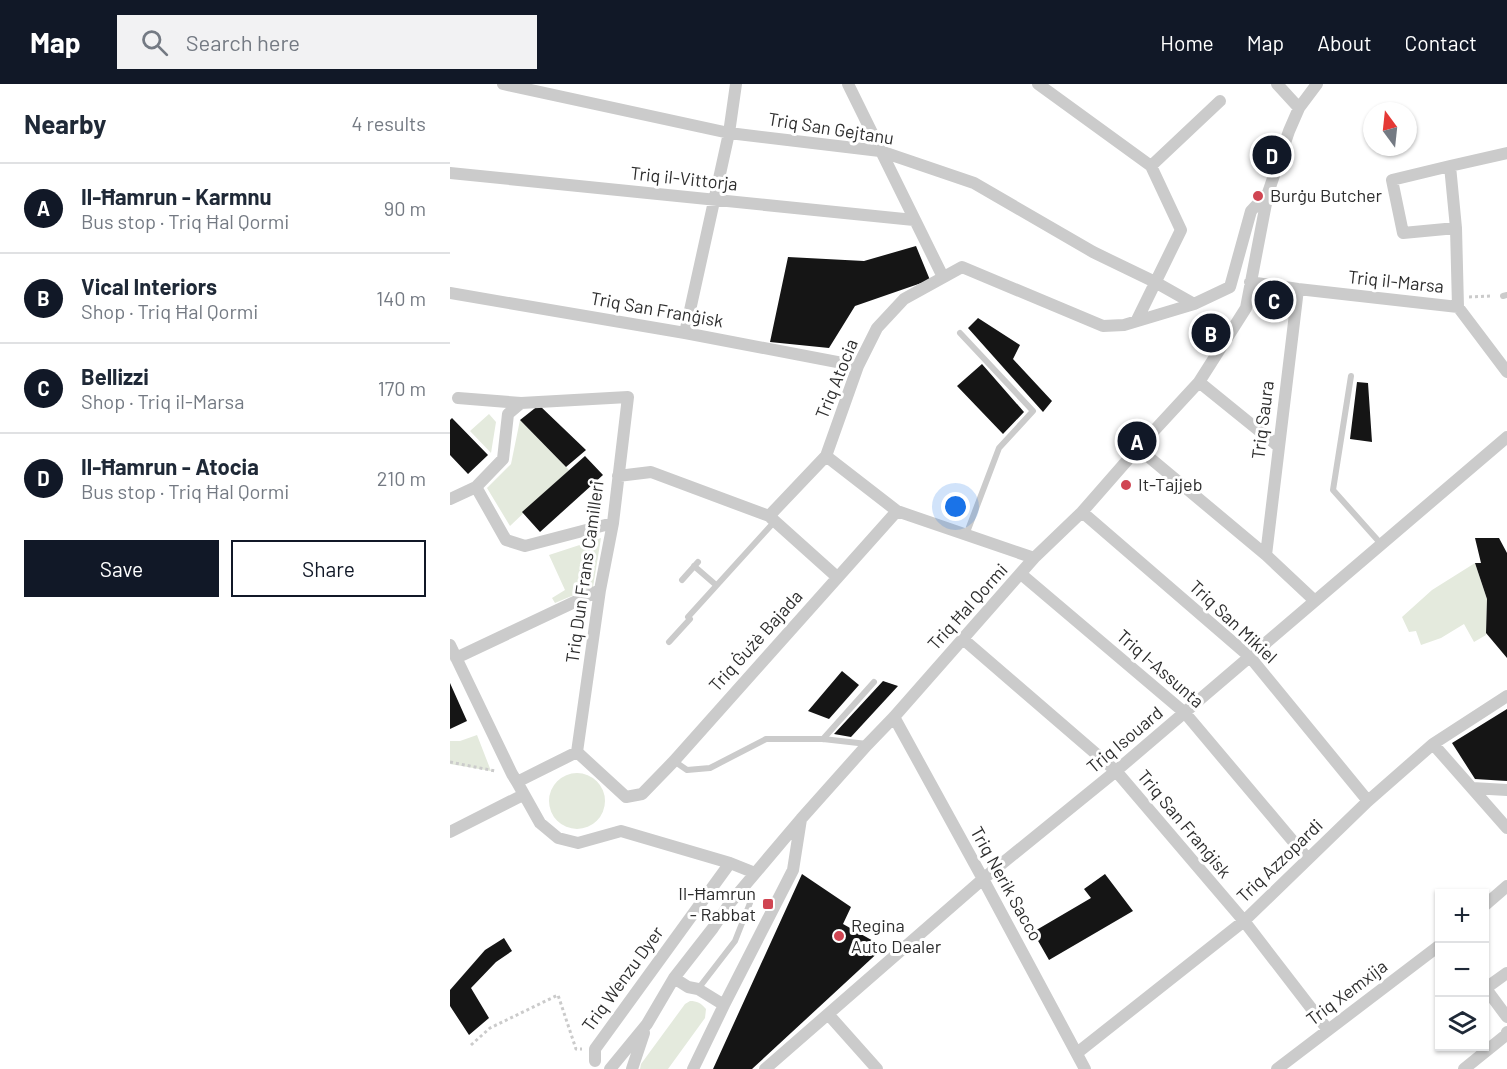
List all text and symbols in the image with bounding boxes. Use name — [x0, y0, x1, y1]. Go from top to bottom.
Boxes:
search box — [117, 15, 537, 69]
text: Map — [30, 25, 81, 59]
icon: search — [138, 26, 171, 59]
text: Search here — [186, 29, 300, 55]
text: Home — [1160, 30, 1214, 55]
text: Map — [1247, 30, 1284, 55]
text: About — [1317, 30, 1372, 55]
text: Contact — [1405, 30, 1477, 55]
north arrow — [1363, 102, 1417, 156]
street label: Triq San Gejtanu — [767, 107, 896, 149]
text: Nearby — [24, 108, 106, 139]
text: 4 results — [351, 111, 426, 135]
pin: D — [1252, 132, 1292, 178]
street label: Triq il-Vittorja — [629, 161, 739, 195]
text: Il-Ħamrun - Karmnu — [81, 183, 271, 209]
place label: Burġu Butcher — [1270, 184, 1383, 206]
marker: Burġu Butcher — [1251, 189, 1265, 203]
text: A — [37, 196, 50, 220]
text: 90 m — [384, 196, 426, 220]
text: Bus stop · Triq Ħal Qormi — [81, 209, 289, 233]
street label: Triq il-Marsa — [1347, 265, 1445, 297]
text: Vical Interiors — [81, 273, 217, 299]
pin: C — [1254, 278, 1294, 322]
text: B — [37, 286, 50, 310]
text: 140 m — [376, 286, 426, 310]
street label: Triq San Franġisk — [589, 287, 725, 332]
text: Shop · Triq Ħal Qormi — [81, 299, 258, 323]
pin: B — [1192, 310, 1230, 356]
street label: Triq Atocia — [810, 336, 862, 422]
text: Bellizzi — [81, 363, 149, 389]
text: C — [37, 376, 50, 400]
text: 170 m — [378, 376, 426, 400]
street label: Triq Saura — [1246, 379, 1278, 460]
text: Shop · Triq il-Marsa — [81, 389, 244, 413]
pin: A — [1118, 418, 1156, 464]
text: Il-Ħamrun - Atocia — [81, 453, 259, 479]
text: D — [37, 466, 50, 490]
text: 210 m — [377, 466, 426, 490]
place label: It-Tajjeb — [1138, 473, 1202, 495]
marker: It-Tajjeb — [1119, 478, 1133, 492]
text: Bus stop · Triq Ħal Qormi — [81, 479, 289, 503]
street label: Triq Dun Frans Camilleri — [560, 479, 608, 664]
your location — [941, 492, 970, 521]
button: Save — [24, 540, 219, 597]
button: Share — [231, 540, 426, 597]
street label: Triq Ħal Qormi — [923, 559, 1012, 654]
street label: Triq San Mikiel — [1185, 575, 1282, 667]
street label: Triq Ġużè Bajada — [704, 585, 807, 696]
street label: Triq l-Assunta — [1113, 624, 1209, 712]
street label: Triq Isouard — [1082, 701, 1167, 777]
street label: Triq San Franġisk — [1133, 765, 1236, 882]
street label: Triq Azzopardi — [1232, 814, 1327, 907]
street label: Triq Nerik Sacco — [966, 822, 1047, 945]
place label: Il-Ħamrun - Rabbat — [678, 882, 756, 925]
map controls — [1435, 889, 1489, 1051]
button: + — [1435, 889, 1489, 943]
marker: Il-Ħamrun - Rabbat — [761, 897, 775, 911]
place label: Regina Auto Dealer — [851, 914, 942, 957]
street label: Triq Wenzu Dyer — [577, 921, 668, 1035]
marker: Regina Auto Dealer — [832, 929, 846, 943]
button: − — [1435, 943, 1489, 997]
street label: Triq Xemxija — [1302, 955, 1391, 1030]
button: layers — [1435, 997, 1489, 1051]

